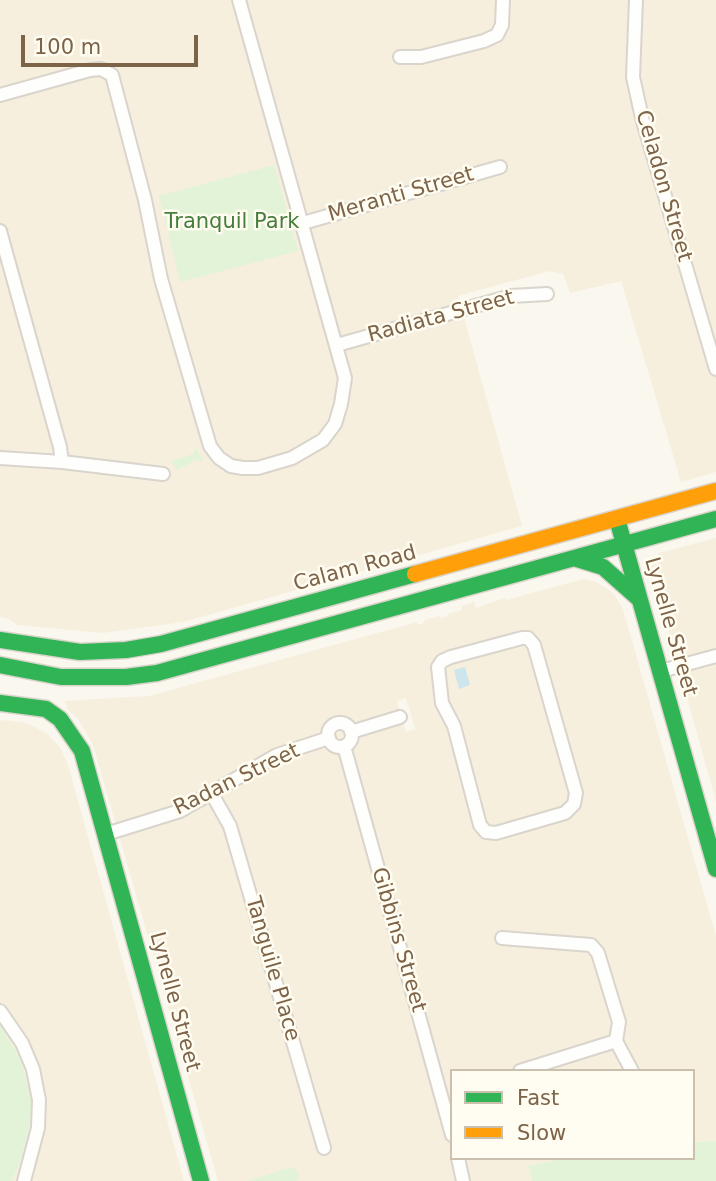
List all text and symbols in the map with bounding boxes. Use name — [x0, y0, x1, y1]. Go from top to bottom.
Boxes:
scale bar — [24, 21, 201, 65]
text: 100 m — [34, 35, 101, 59]
street label: Celadon Street — [629, 107, 697, 265]
street label: Meranti Street — [325, 162, 477, 228]
park label: Tranquil Park — [165, 210, 299, 236]
street label: Radiata Street — [365, 285, 517, 349]
street label: Calam Road — [291, 541, 419, 597]
street label: Lynelle Street — [638, 555, 702, 699]
street label: Radan Street — [170, 739, 304, 821]
street label: Gibbins Street — [365, 865, 431, 1015]
street label: Tanguile Place — [239, 894, 305, 1044]
street label: Lynelle Street — [143, 929, 205, 1075]
legend — [450, 1069, 695, 1160]
text: Fast — [517, 1086, 559, 1110]
text: Slow — [517, 1121, 566, 1145]

